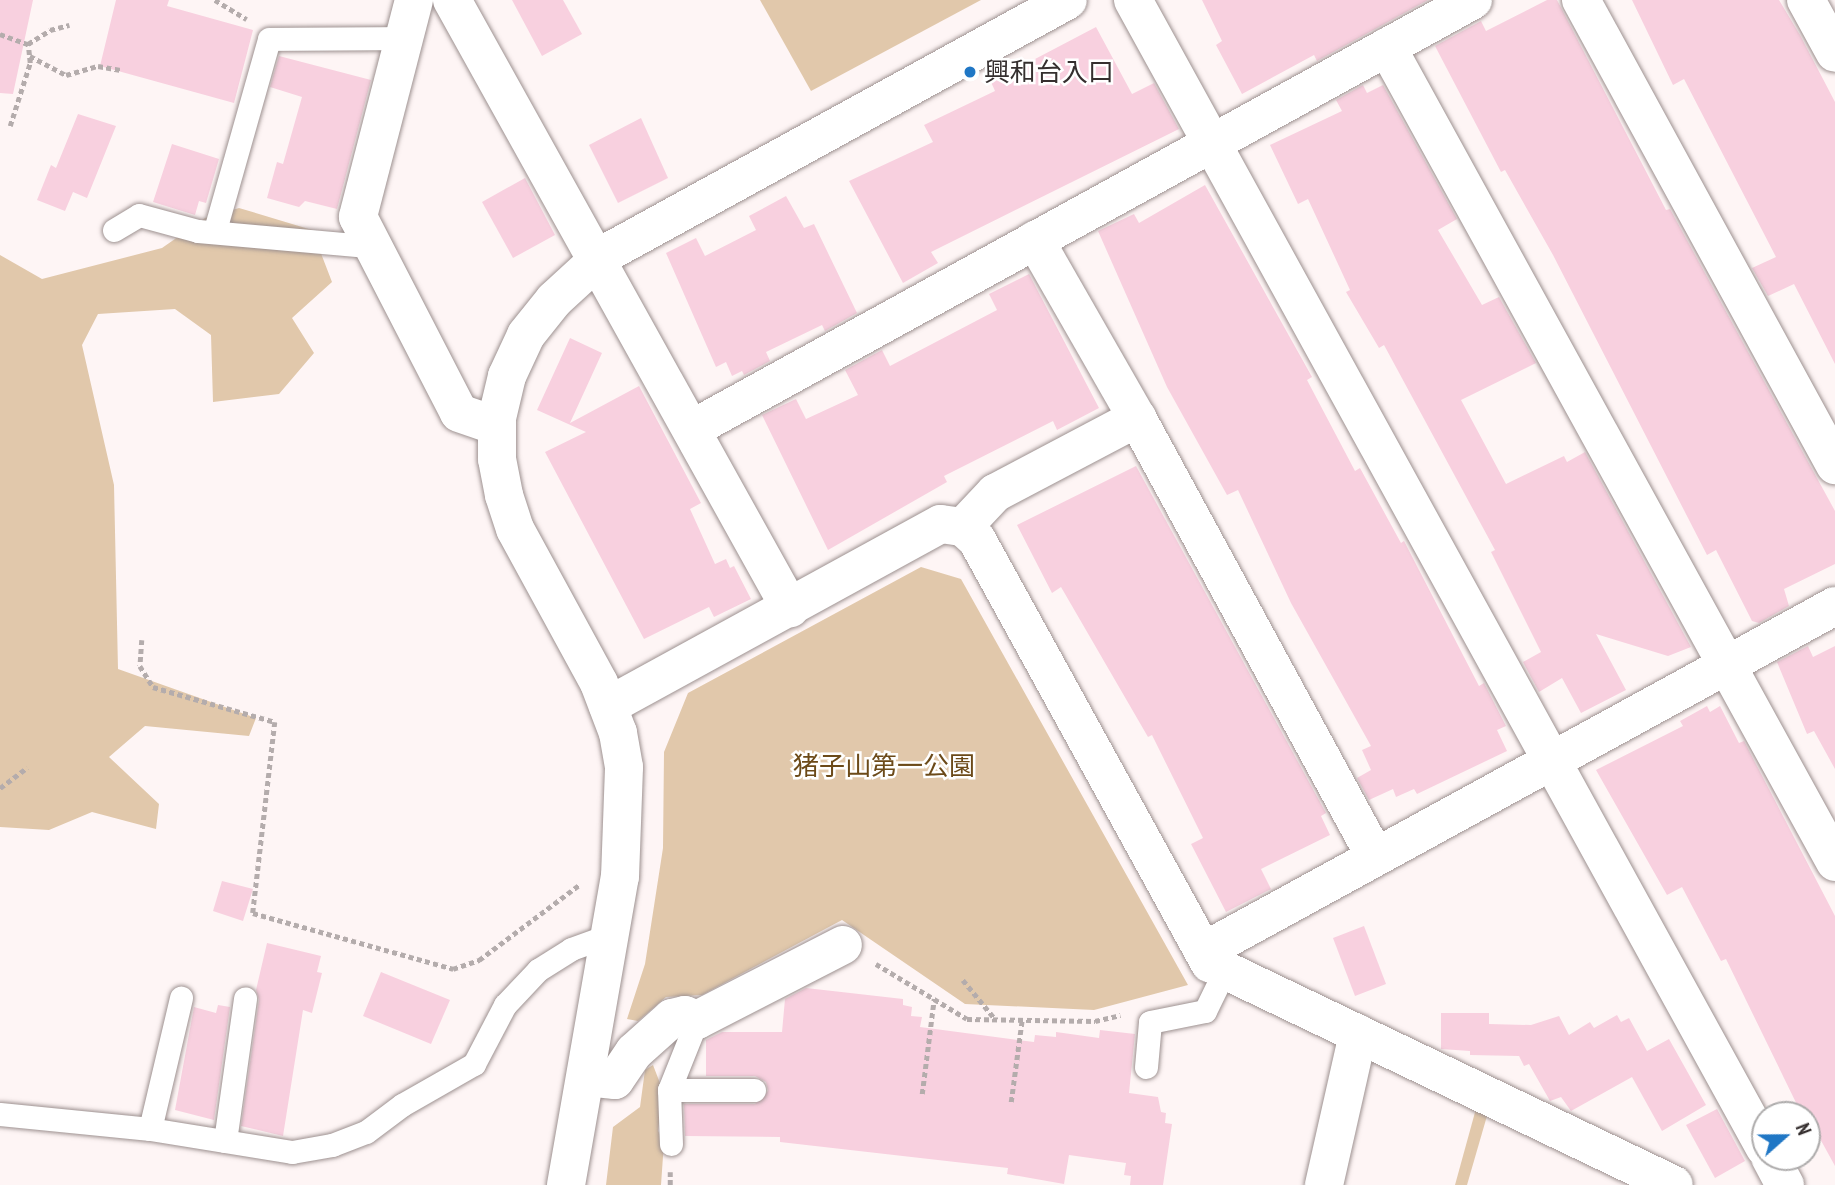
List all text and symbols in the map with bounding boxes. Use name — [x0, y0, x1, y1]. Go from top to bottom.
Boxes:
place label: 興和台入口 — [984, 56, 1114, 88]
marker: 興和台入口 — [962, 64, 978, 80]
park label: 猪子山第一公園 — [793, 750, 975, 782]
north arrow — [1751, 1101, 1821, 1171]
text: N — [1791, 1120, 1817, 1138]

